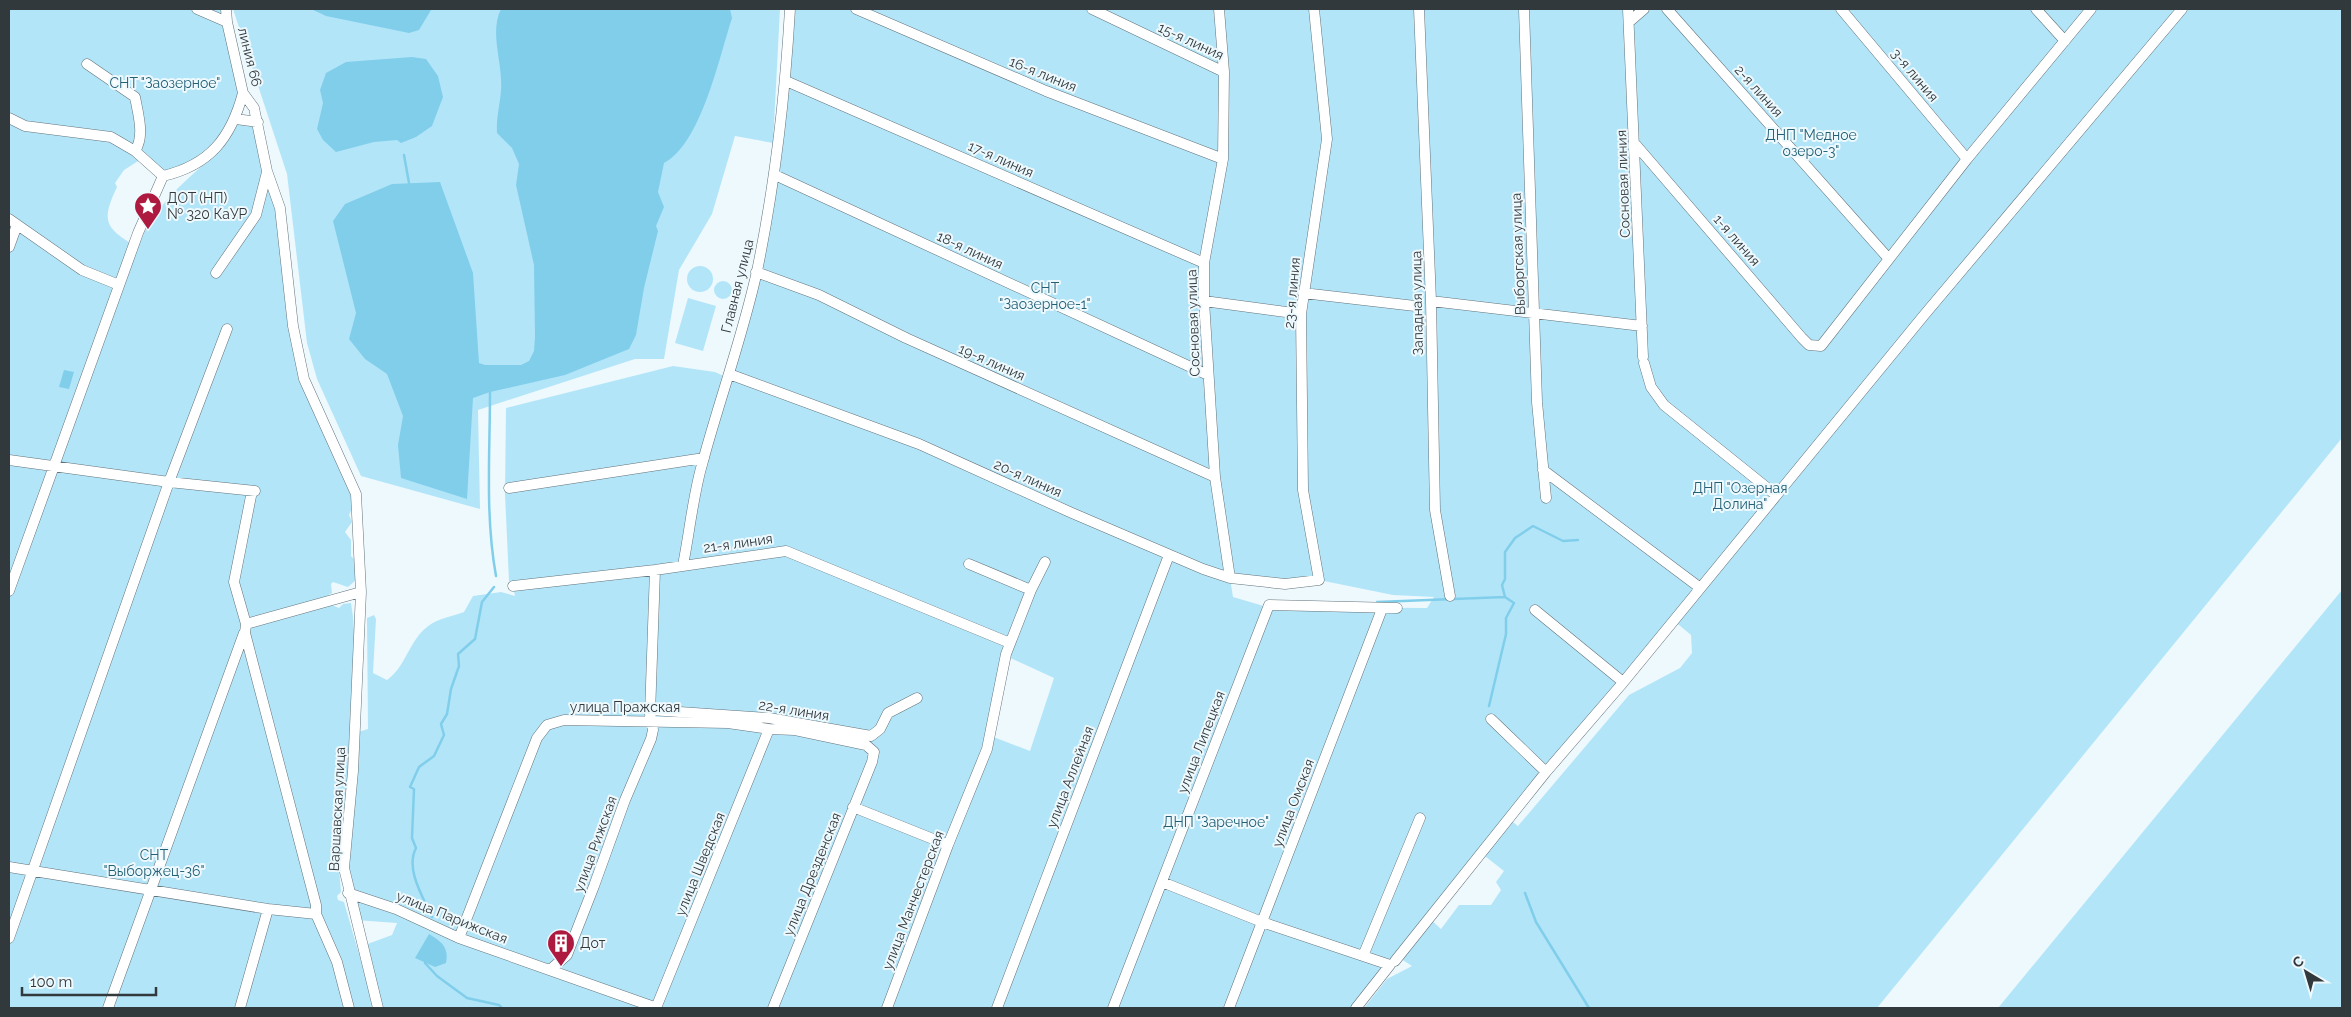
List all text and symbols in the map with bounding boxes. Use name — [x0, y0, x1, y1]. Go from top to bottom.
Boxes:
street label: 15-я линия — [1156, 19, 1226, 63]
street label: линия 66 — [235, 26, 265, 88]
street label: 3-я линия — [1888, 45, 1942, 105]
street label: 16-я линия — [1007, 53, 1079, 95]
street label: 2-я линия — [1732, 62, 1786, 120]
park label: СНТ "Заозерное" — [110, 75, 220, 91]
park label: ДНП "Медное озеро-3" — [1765, 127, 1857, 159]
street label: Сосновая линия — [1613, 130, 1633, 238]
street label: 17-я линия — [966, 138, 1036, 180]
place label: ДОТ (НП) № 320 КаУР — [167, 190, 248, 222]
place icon: ДОТ (НП) № 320 КаУР — [133, 191, 163, 230]
street label: Выборгская улица — [1508, 192, 1528, 316]
street label: 1-я линия — [1710, 211, 1764, 269]
street label: 18-я линия — [934, 228, 1006, 272]
street label: Главная улица — [718, 237, 756, 335]
street label: Западная улица — [1408, 250, 1426, 356]
street label: 23-я линия — [1281, 257, 1303, 329]
street label: Сосновая улица — [1183, 269, 1203, 377]
park label: СНТ "Заозерное-1" — [999, 280, 1091, 312]
street label: 19-я линия — [956, 340, 1028, 384]
street label: 20-я линия — [992, 456, 1064, 500]
park label: ДНП "Озерная Долина" — [1692, 480, 1788, 512]
street label: 21-я линия — [702, 530, 774, 556]
street label: улица Липецкая — [1174, 689, 1228, 795]
street label: 22-я линия — [758, 697, 830, 723]
street label: улица Пражская — [570, 699, 680, 715]
street label: улица Аллейная — [1043, 724, 1097, 830]
street label: Варшавская улица — [326, 746, 348, 872]
street label: улица Омская — [1269, 757, 1317, 849]
street label: улица Рижская — [570, 794, 620, 894]
street label: улица Шведская — [672, 810, 728, 918]
street label: улица Дрезденская — [780, 810, 844, 938]
park label: ДНП "Заречное" — [1163, 814, 1269, 830]
street label: улица Манчестерская — [879, 828, 947, 972]
park label: СНТ "Выборжец-36" — [103, 847, 205, 879]
street label: улица Парижская — [394, 887, 510, 947]
building icon: Дот — [546, 928, 576, 967]
place label: Дот — [580, 935, 606, 951]
north arrow — [2281, 947, 2331, 997]
text: С — [2289, 952, 2307, 971]
scale bar — [22, 964, 156, 996]
text: 100 m — [30, 973, 72, 991]

